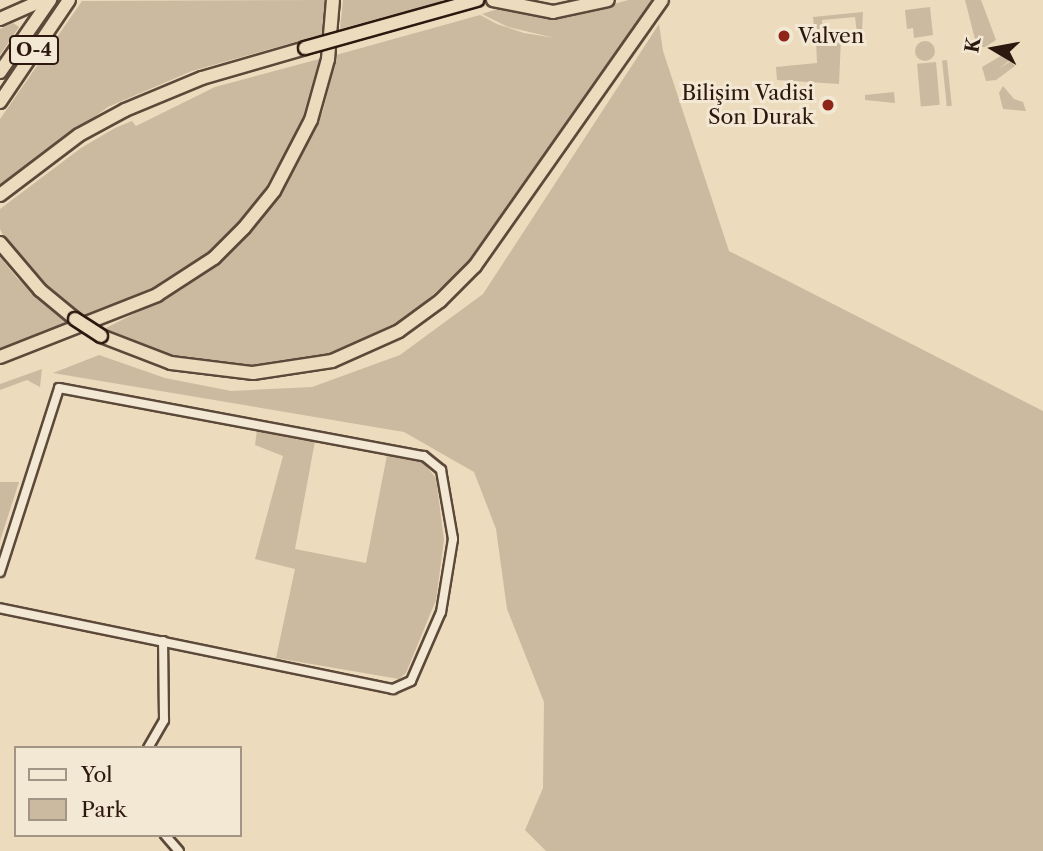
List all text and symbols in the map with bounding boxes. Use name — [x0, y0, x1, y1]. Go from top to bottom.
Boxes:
north arrow — [959, 14, 1029, 84]
place label: Valven — [798, 23, 864, 49]
marker: Valven — [776, 28, 792, 44]
road number: O-4 — [8, 34, 60, 66]
text: K — [960, 36, 985, 55]
place label: Bilişim Vadisi Son Durak — [681, 80, 814, 130]
marker: Bilişim Vadisi Son Durak — [820, 97, 836, 113]
legend — [14, 746, 242, 837]
text: Yol — [81, 762, 113, 787]
text: Park — [81, 797, 127, 822]

